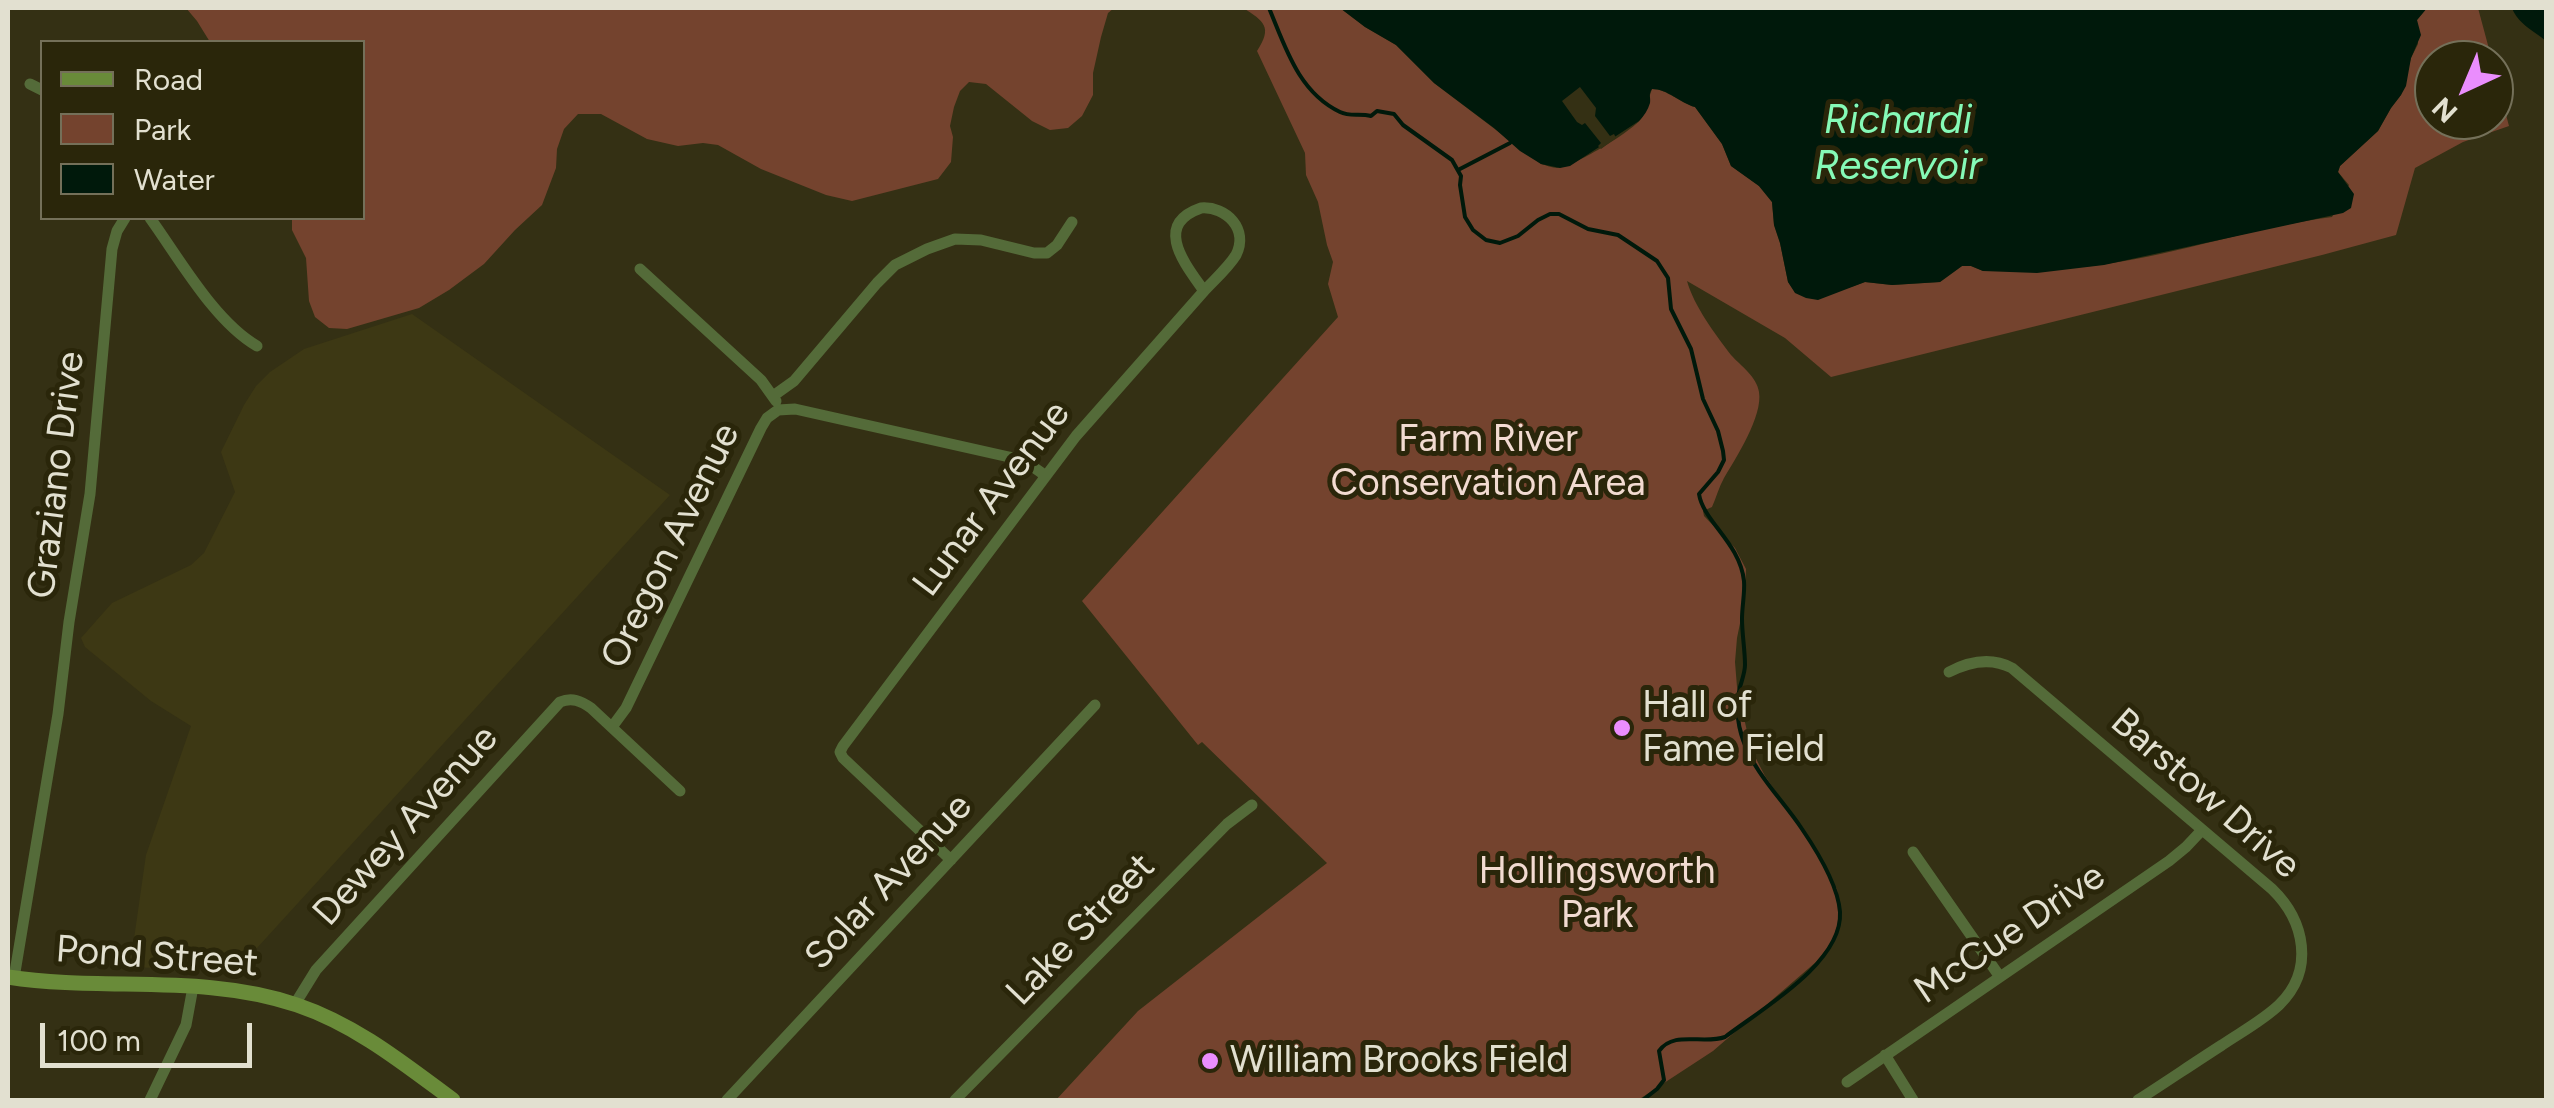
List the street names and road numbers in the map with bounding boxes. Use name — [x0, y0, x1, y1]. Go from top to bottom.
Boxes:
street label: Graziano Drive — [19, 349, 95, 601]
street label: Lunar Avenue — [904, 393, 1080, 605]
street label: Oregon Avenue — [592, 416, 750, 676]
street label: Barstow Drive — [2101, 699, 2309, 889]
street label: Dewey Avenue — [304, 716, 508, 936]
street label: Solar Avenue — [796, 785, 982, 979]
street label: Lake Street — [997, 844, 1165, 1016]
street label: McCue Drive — [1906, 854, 2114, 1014]
street label: Pond Street — [54, 927, 260, 987]

